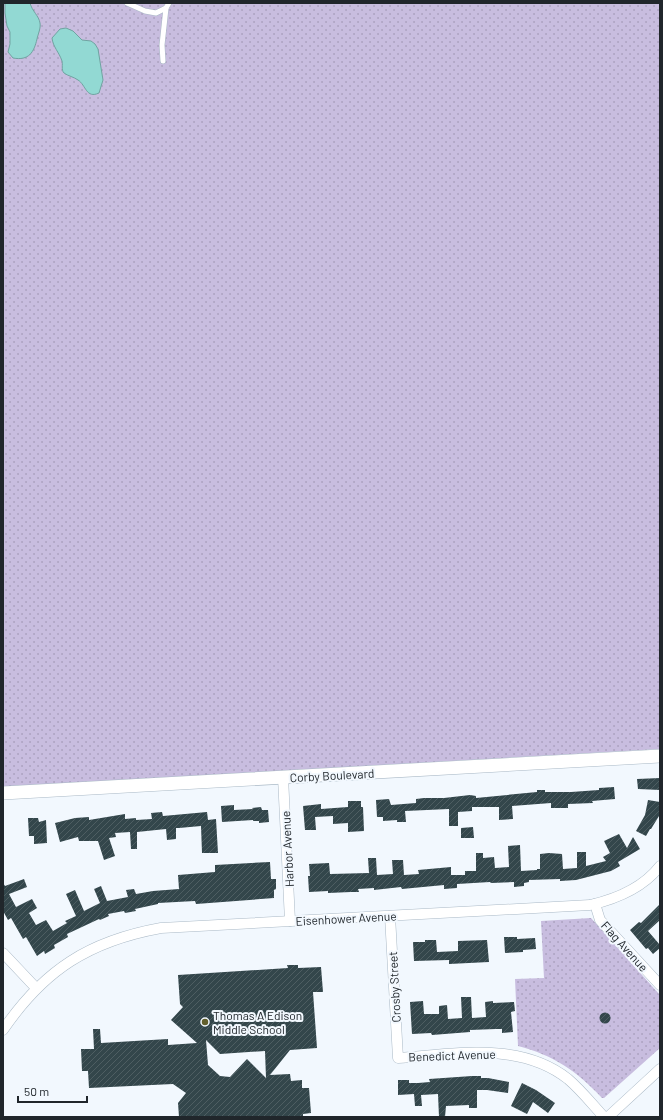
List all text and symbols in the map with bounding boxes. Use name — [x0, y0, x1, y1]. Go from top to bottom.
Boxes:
street label: Corby Boulevard — [289, 766, 375, 784]
street label: Harbor Avenue — [278, 811, 296, 887]
street label: Eisenhower Avenue — [295, 908, 397, 928]
street label: Flag Avenue — [599, 918, 651, 974]
street label: Crosby Street — [385, 951, 403, 1023]
place label: Thomas A Edison Middle School — [213, 1008, 302, 1036]
marker: Thomas A Edison Middle School — [200, 1017, 210, 1027]
street label: Benedict Avenue — [408, 1046, 496, 1064]
scale bar — [18, 1078, 87, 1104]
text: 50 m — [24, 1084, 49, 1098]

